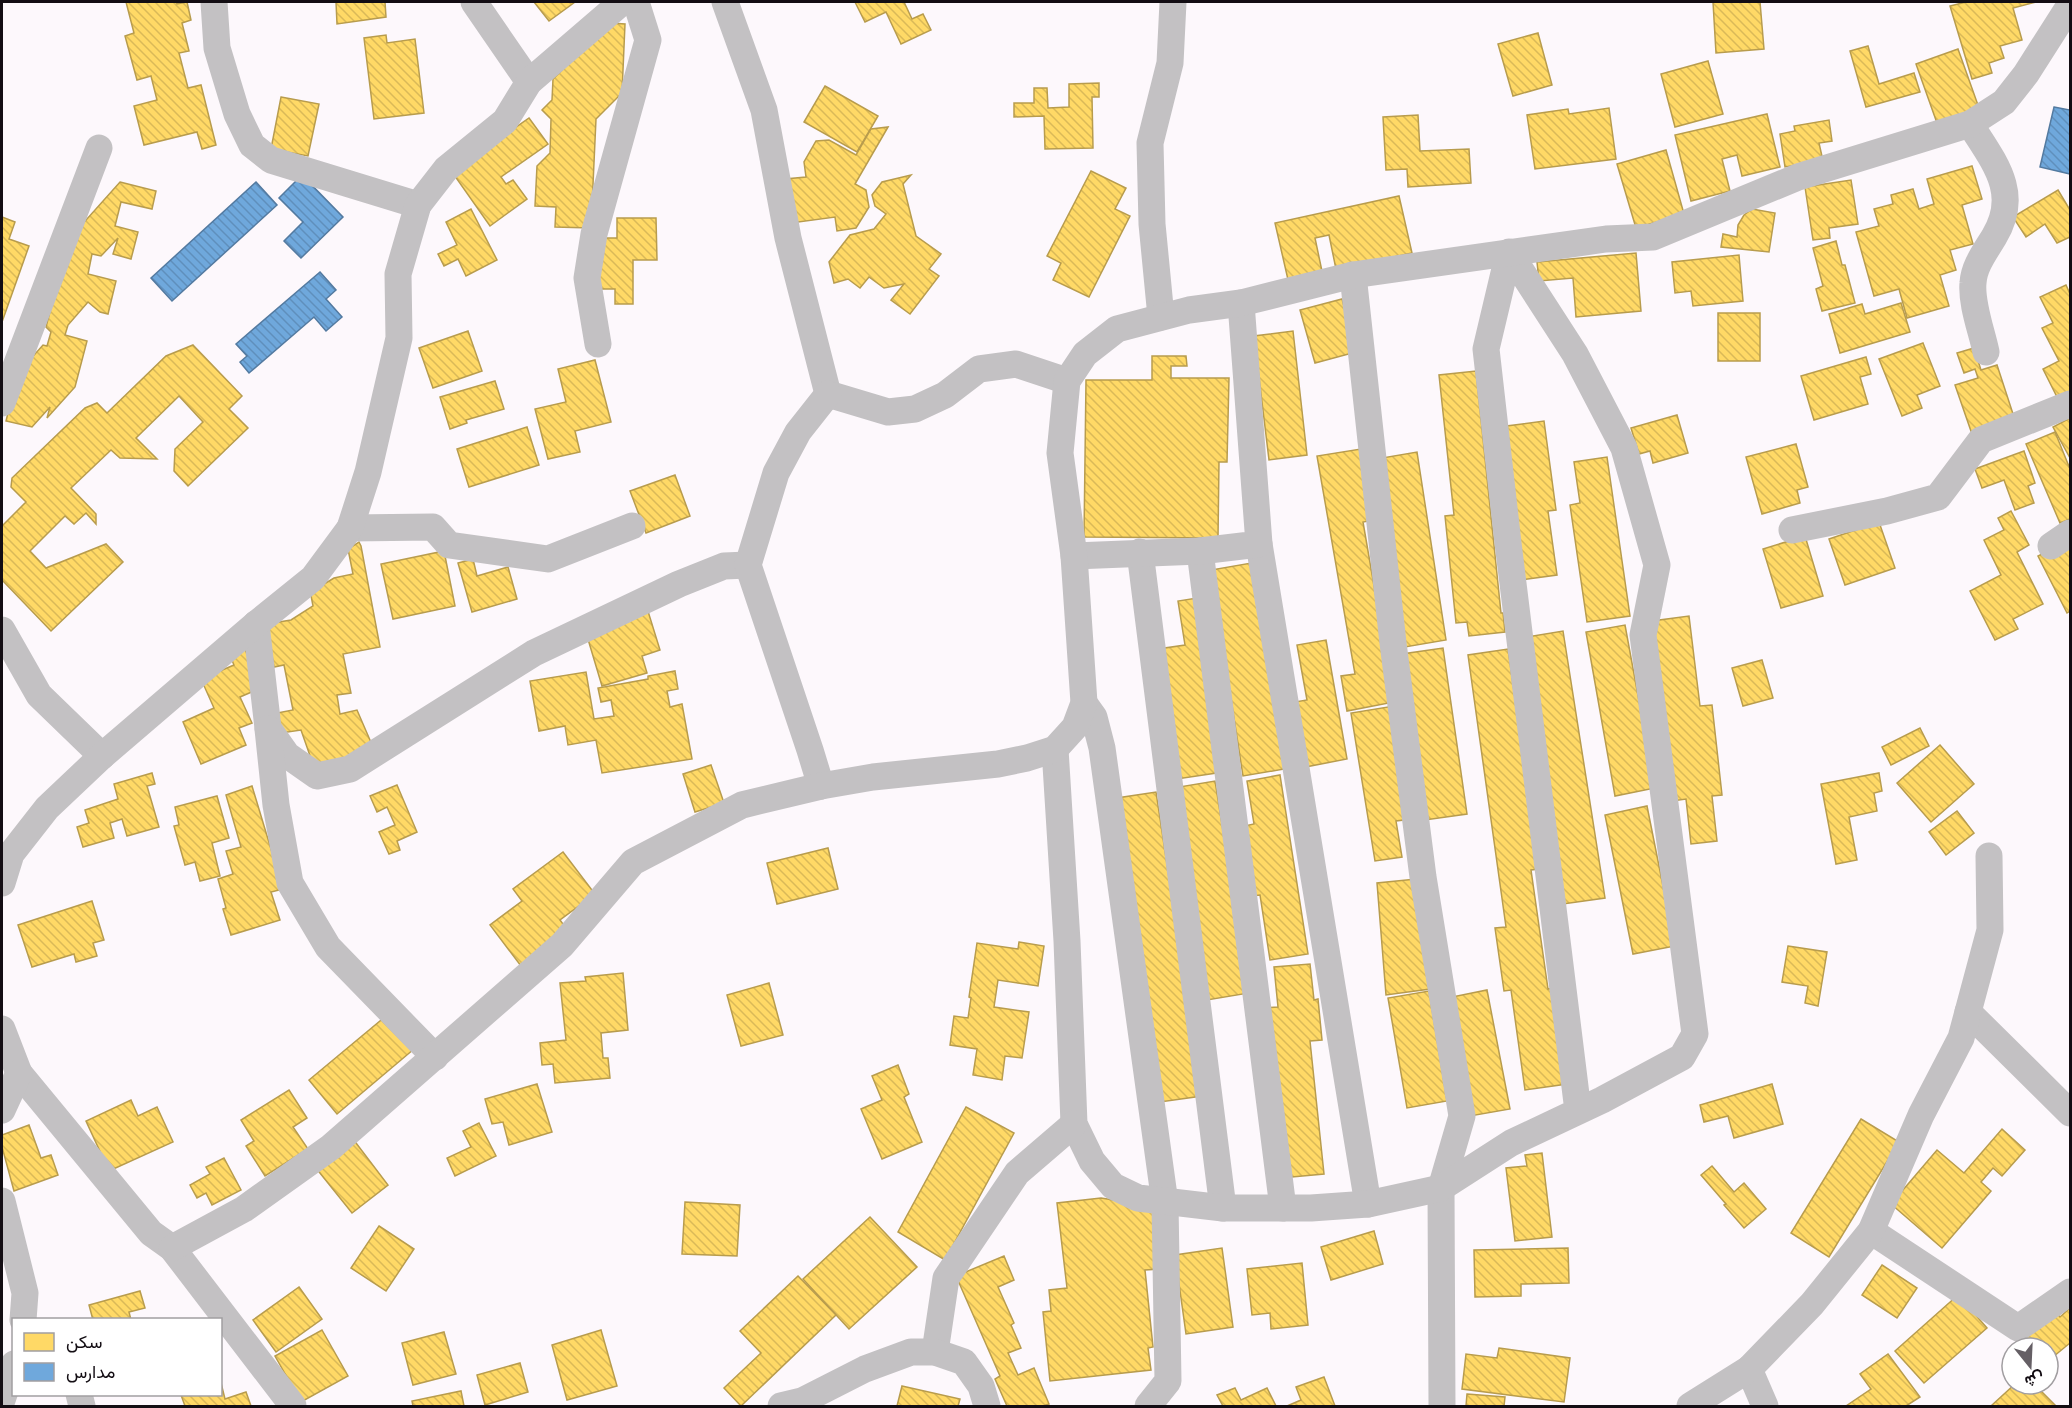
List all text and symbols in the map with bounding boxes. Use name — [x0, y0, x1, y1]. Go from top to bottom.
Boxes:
legend — [12, 1318, 222, 1396]
text: سكن — [66, 1330, 102, 1353]
north arrow — [2000, 1336, 2060, 1396]
text: مدارس — [66, 1360, 115, 1383]
text: ش — [2022, 1368, 2047, 1393]

